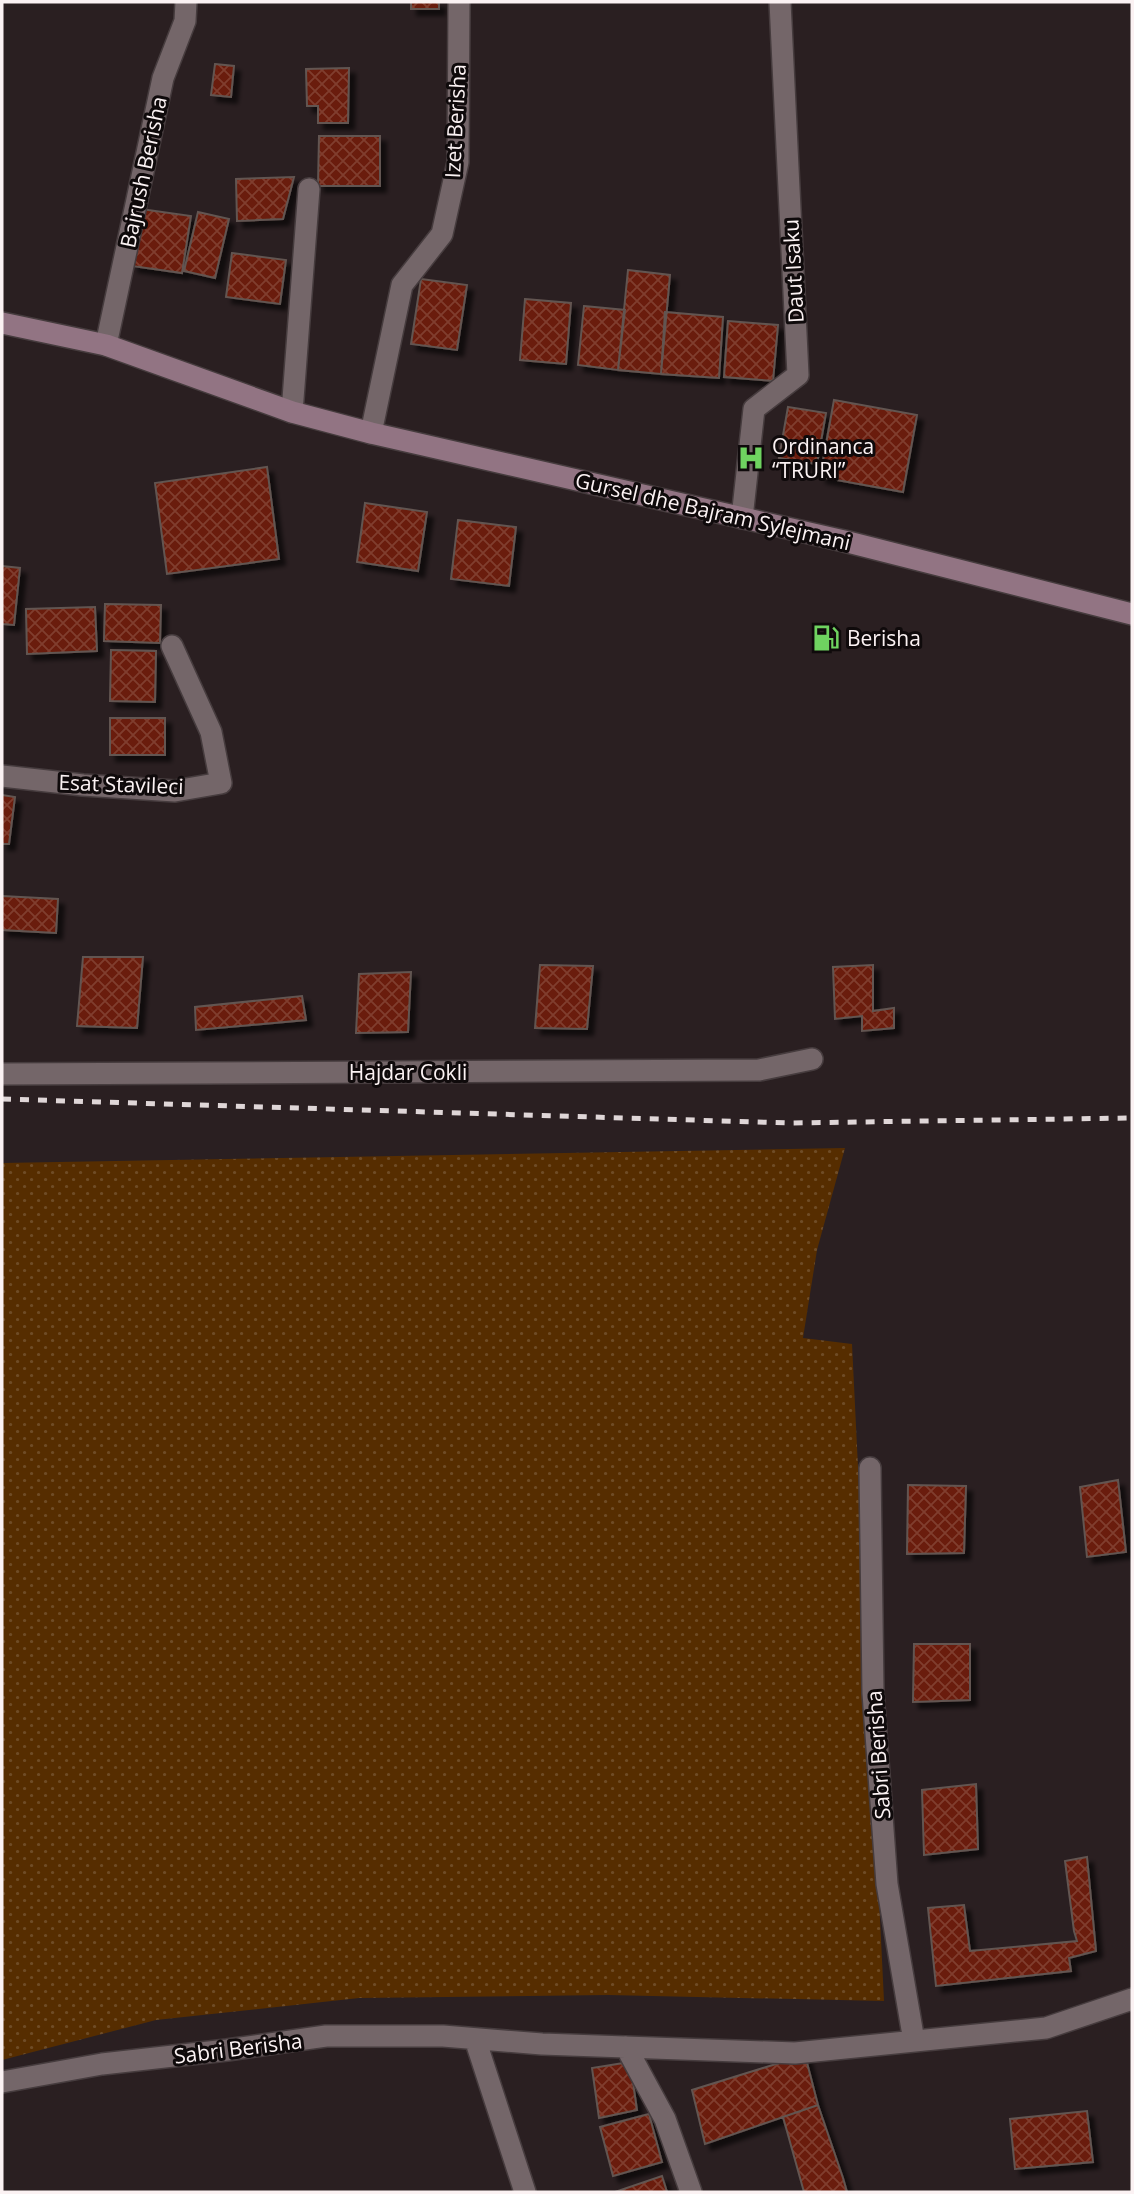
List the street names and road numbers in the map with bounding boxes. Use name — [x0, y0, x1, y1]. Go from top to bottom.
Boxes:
street label: Izet Berisha — [438, 63, 472, 179]
street label: Bajrush Berisha — [113, 94, 173, 250]
street label: Daut Isaku — [776, 218, 810, 324]
street label: Gursel dhe Bajram Sylejmani — [573, 466, 853, 556]
street label: Esat Stavileci — [58, 768, 184, 800]
street label: Hajdar Cokli — [349, 1058, 467, 1086]
street label: Sabri Berisha — [860, 1690, 896, 1820]
street label: Sabri Berisha — [172, 2026, 304, 2070]

